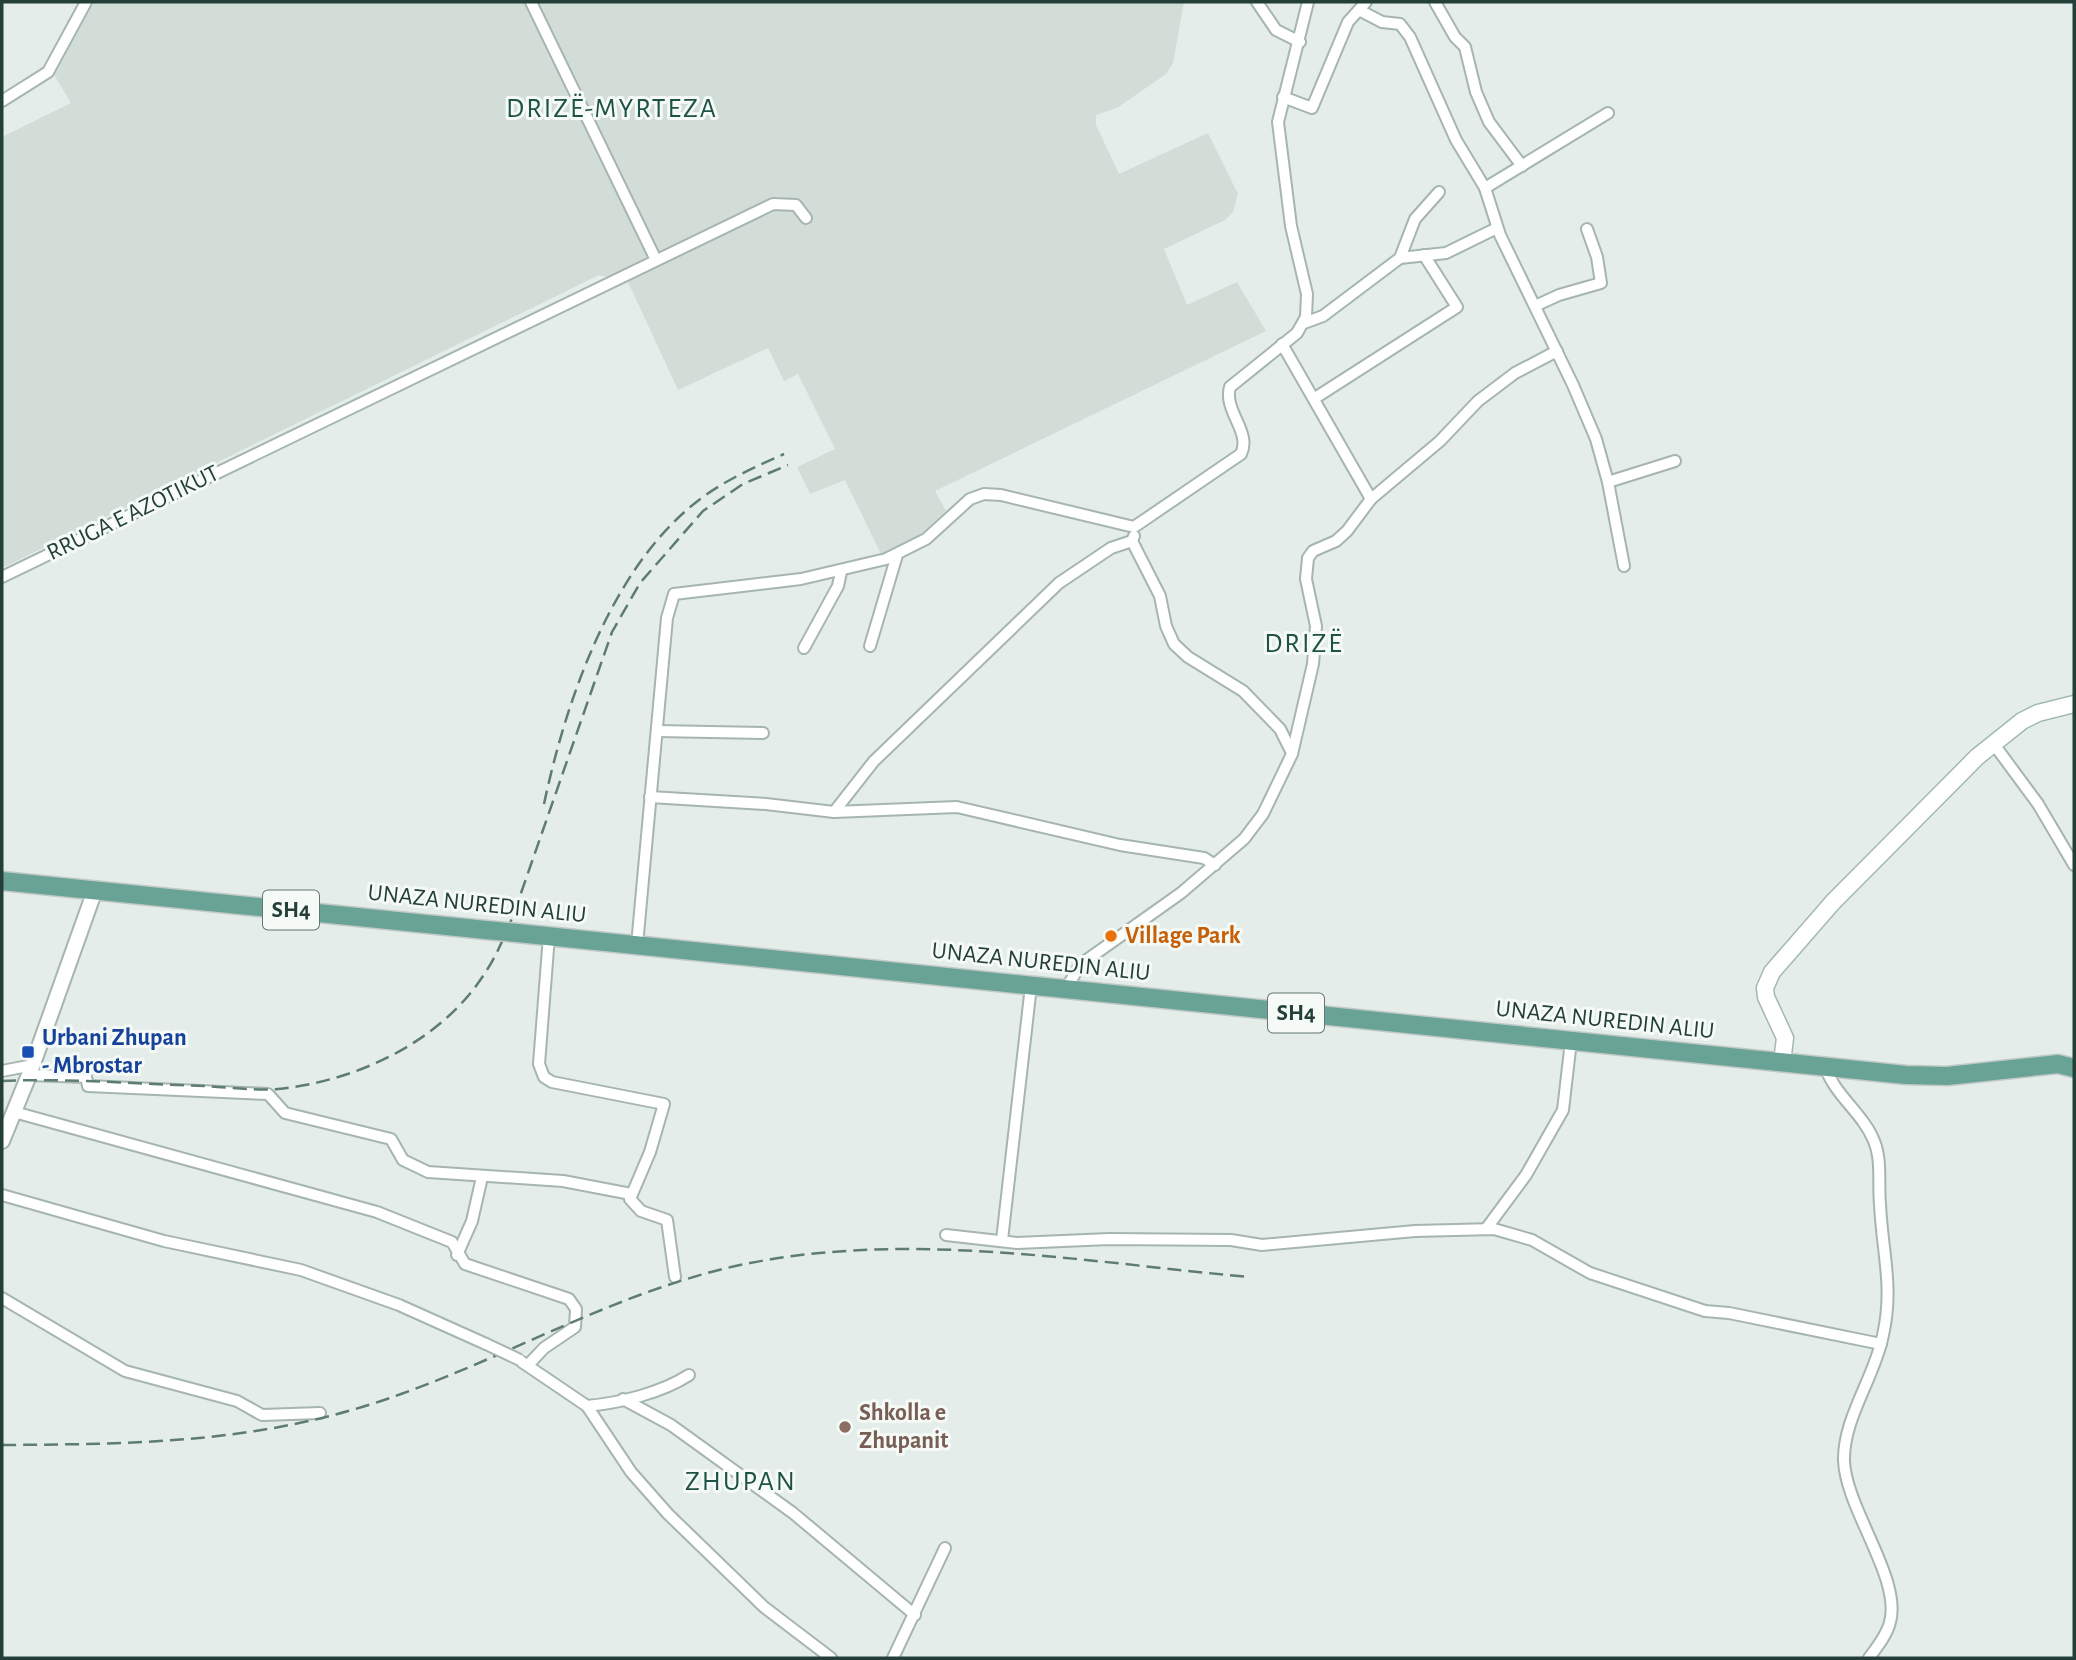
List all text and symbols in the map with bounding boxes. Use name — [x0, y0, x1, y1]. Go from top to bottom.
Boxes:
district label: DRIZË-MYRTEZA — [506, 93, 718, 123]
street label: RRUGA E AZOTIKUT — [43, 461, 223, 565]
district label: DRIZË — [1264, 628, 1344, 658]
street label: UNAZA NUREDIN ALIU — [366, 881, 588, 927]
road number: SH4 — [263, 890, 319, 930]
place label: Village Park — [1125, 924, 1241, 948]
marker: Village Park — [1103, 928, 1119, 944]
street label: UNAZA NUREDIN ALIU — [930, 939, 1152, 985]
road number: SH4 — [1268, 994, 1324, 1032]
street label: UNAZA NUREDIN ALIU — [1494, 997, 1716, 1043]
place label: Urbani Zhupan - Mbrostar — [42, 1026, 187, 1078]
marker: Urbani Zhupan - Mbrostar — [20, 1044, 36, 1060]
place label: Shkolla e Zhupanit — [859, 1401, 948, 1453]
marker: Shkolla e Zhupanit — [837, 1419, 853, 1435]
district label: ZHUPAN — [685, 1468, 797, 1496]

